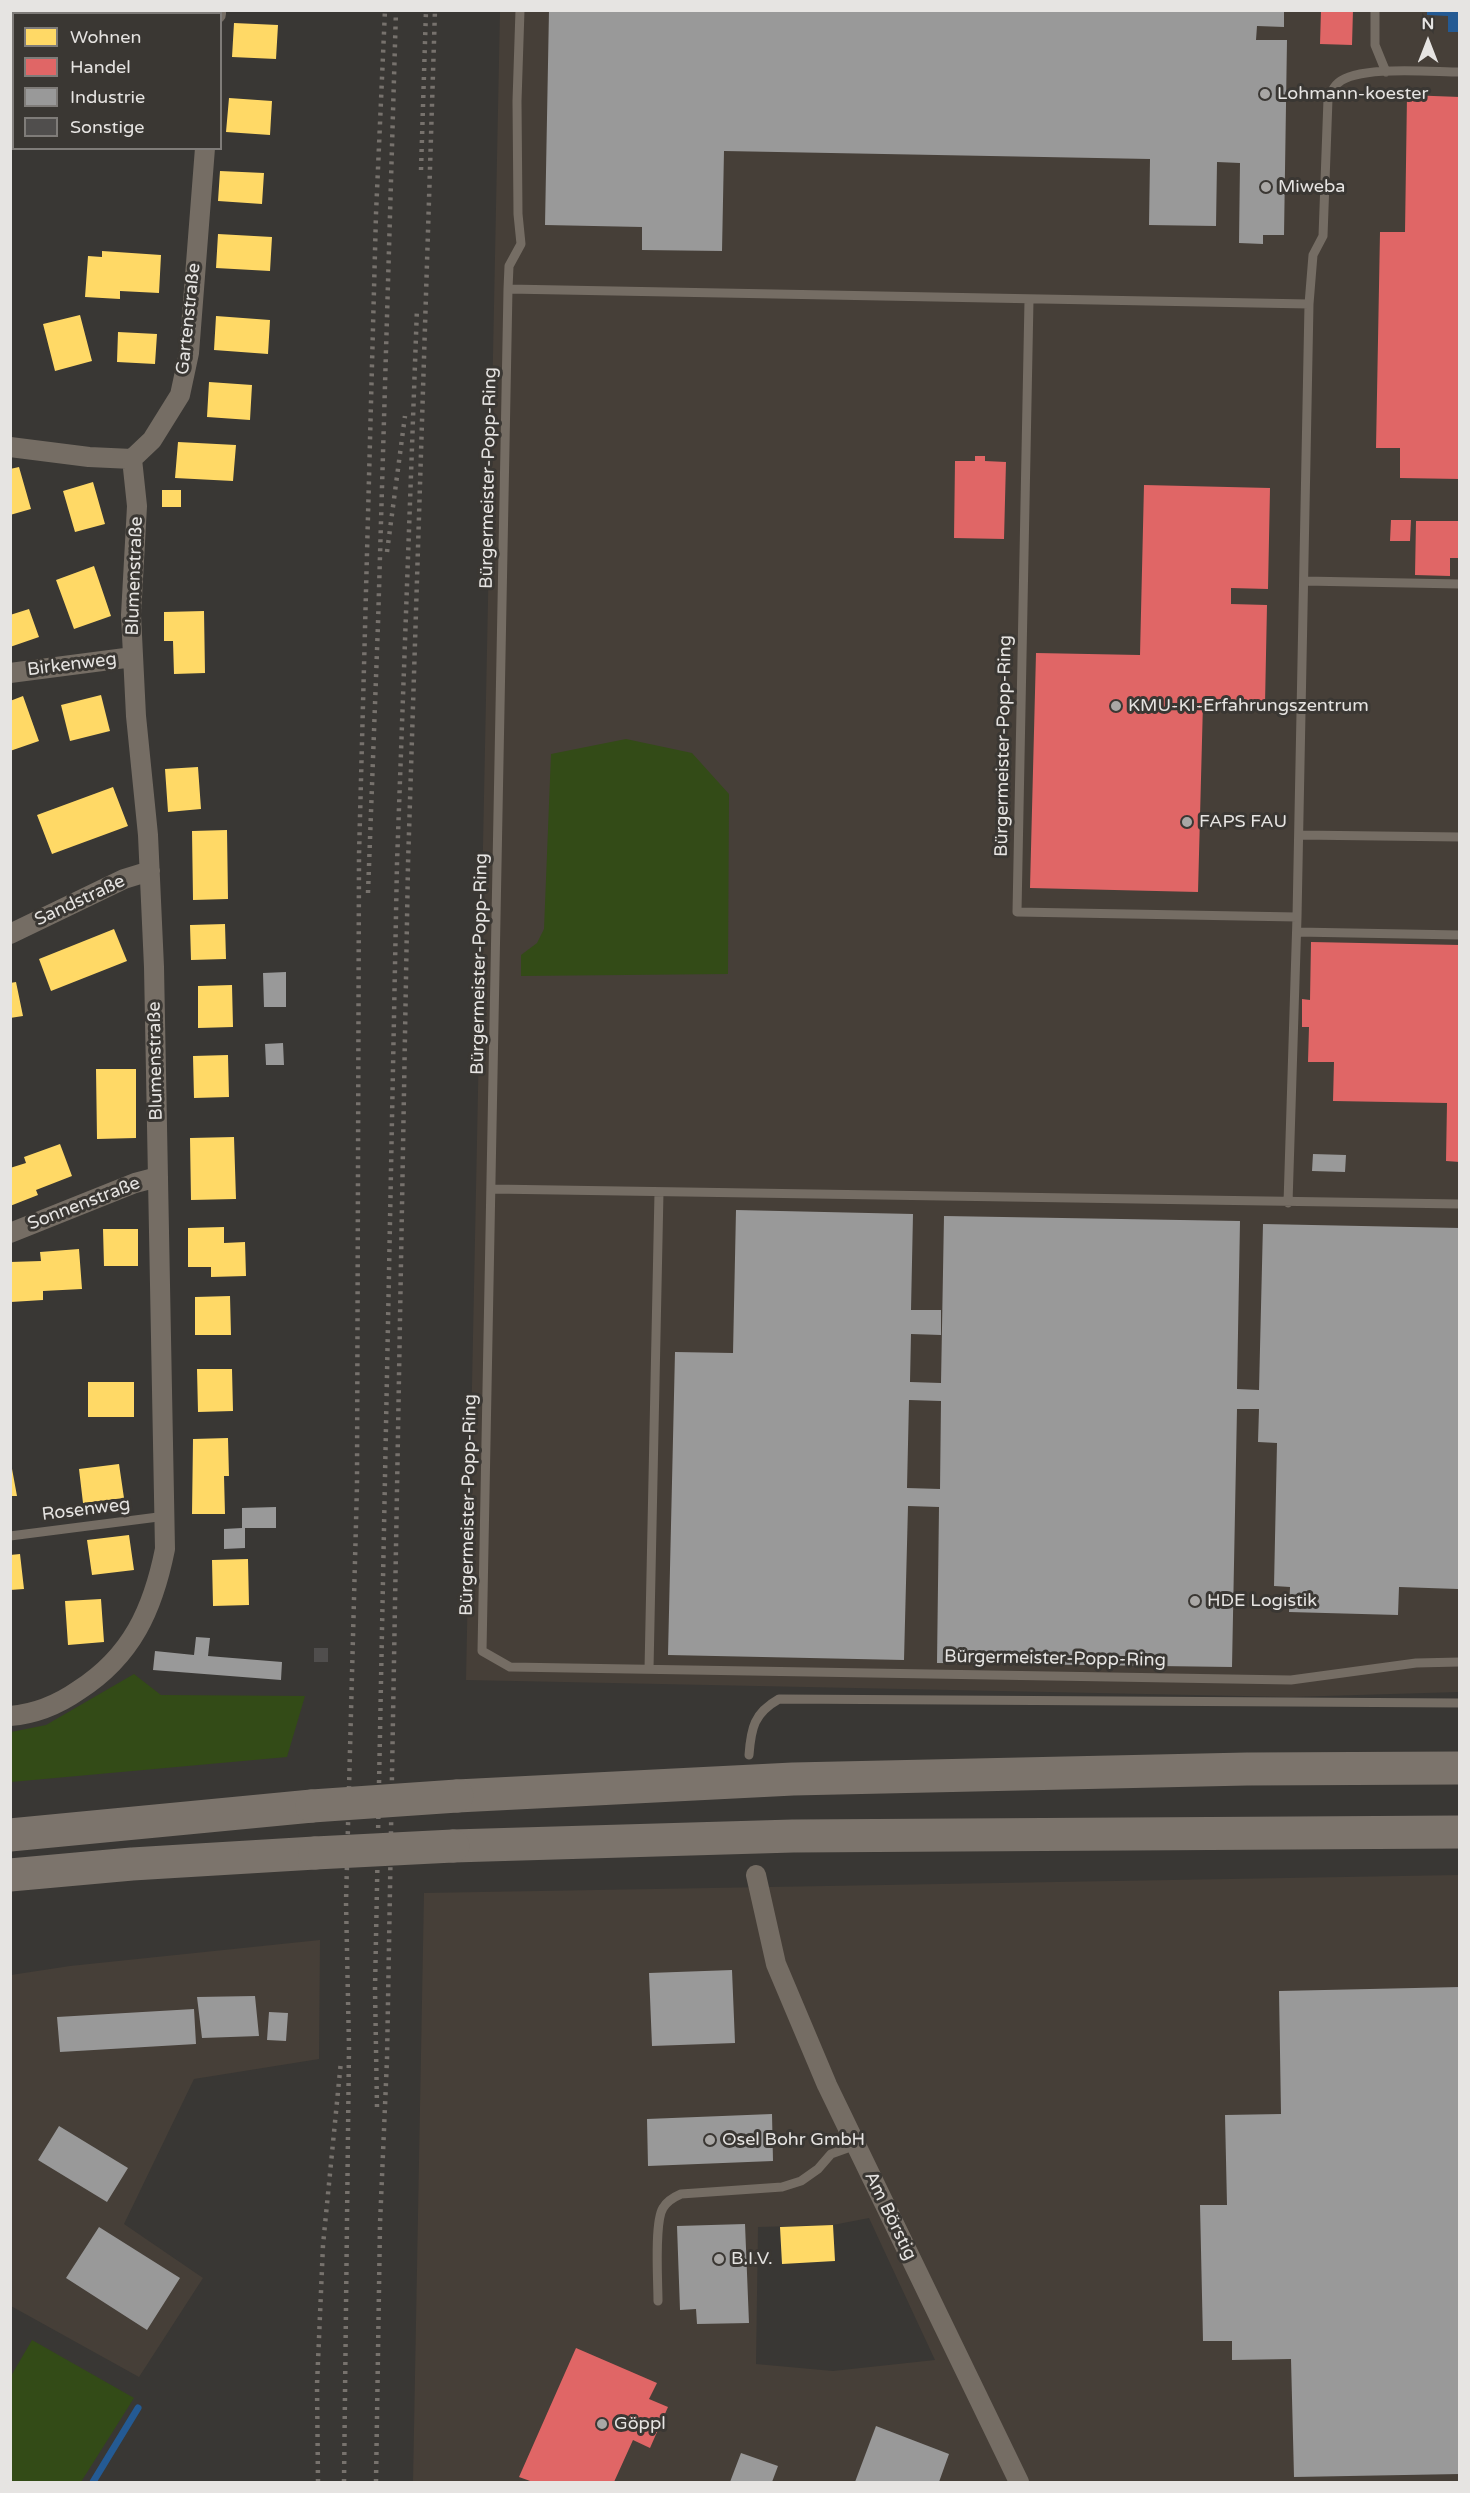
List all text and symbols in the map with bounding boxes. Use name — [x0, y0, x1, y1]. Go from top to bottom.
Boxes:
legend — [12, 12, 222, 150]
north arrow — [1398, 12, 1458, 72]
text: N — [1422, 14, 1434, 34]
text: Wohnen — [70, 26, 141, 48]
text: Handel — [70, 56, 131, 78]
place label: Lohmann-koester — [1277, 83, 1428, 105]
text: Industrie — [70, 86, 145, 108]
marker: Lohmann-koester — [1258, 87, 1272, 101]
text: Sonstige — [70, 116, 144, 138]
place label: Miweba — [1278, 176, 1345, 198]
marker: Miweba — [1259, 180, 1273, 194]
street label: Gartenstraße — [172, 262, 206, 376]
street label: Bürgermeister-Popp-Ring — [476, 367, 502, 589]
street label: Blumenstraße — [122, 516, 148, 636]
street label: Bürgermeister-Popp-Ring — [991, 635, 1017, 857]
street label: Birkenweg — [26, 649, 118, 681]
place label: KMU-KI-Erfahrungszentrum — [1128, 695, 1369, 717]
marker: KMU-KI-Erfahrungszentrum — [1109, 699, 1123, 713]
place label: FAPS FAU — [1199, 811, 1287, 833]
marker: FAPS FAU — [1180, 815, 1194, 829]
street label: Bürgermeister-Popp-Ring — [467, 853, 493, 1075]
street label: Sandstraße — [31, 871, 129, 931]
street label: Blumenstraße — [144, 1001, 168, 1121]
street label: Sonnenstraße — [25, 1173, 143, 1235]
street label: Bürgermeister-Popp-Ring — [456, 1394, 482, 1616]
street label: Rosenweg — [40, 1494, 132, 1526]
place label: HDE Logistik — [1207, 1590, 1317, 1612]
marker: HDE Logistik — [1188, 1594, 1202, 1608]
street label: Bürgermeister-Popp-Ring — [944, 1646, 1166, 1672]
place label: Osel Bohr GmbH — [722, 2129, 865, 2151]
marker: Osel Bohr GmbH — [703, 2133, 717, 2147]
street label: Am Börstig — [859, 2168, 921, 2264]
place label: B.I.V. — [731, 2248, 773, 2270]
marker: B.I.V. — [712, 2252, 726, 2266]
place label: Göppl — [614, 2413, 666, 2435]
marker: Göppl — [595, 2417, 609, 2431]

